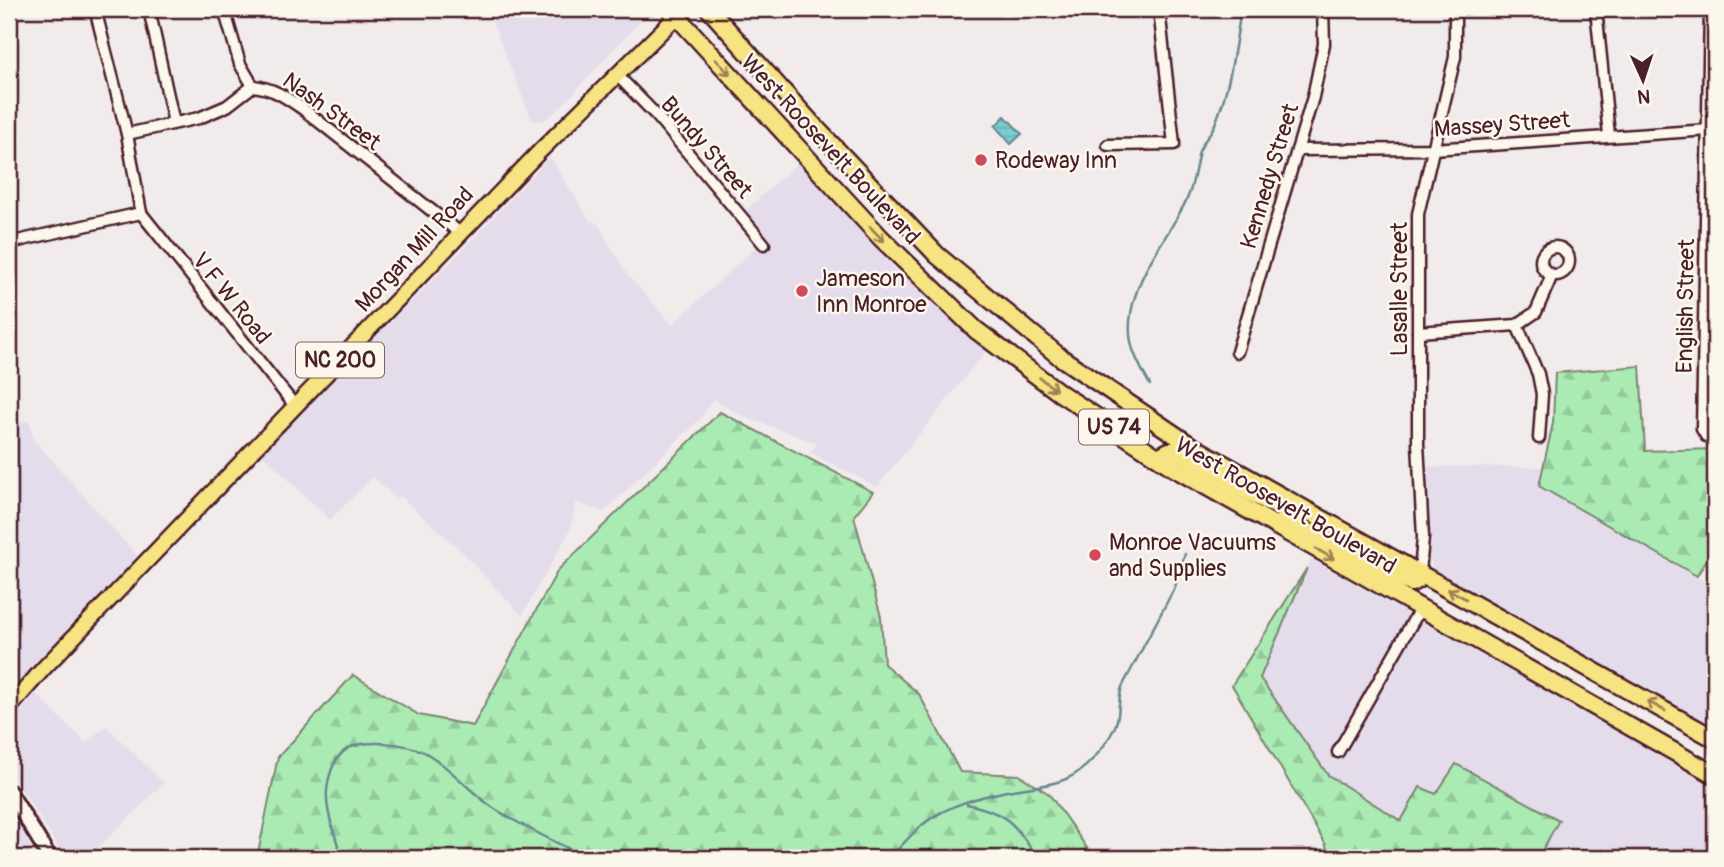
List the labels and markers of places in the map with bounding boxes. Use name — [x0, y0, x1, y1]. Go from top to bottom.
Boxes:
place label: Rodeway Inn — [995, 146, 1117, 175]
marker: Rodeway Inn — [973, 152, 989, 168]
place label: Jameson Inn Monroe — [816, 264, 927, 319]
marker: Jameson Inn Monroe — [794, 283, 810, 299]
place label: Monroe Vacuums and Supplies — [1109, 528, 1276, 583]
marker: Monroe Vacuums and Supplies — [1087, 547, 1103, 563]

